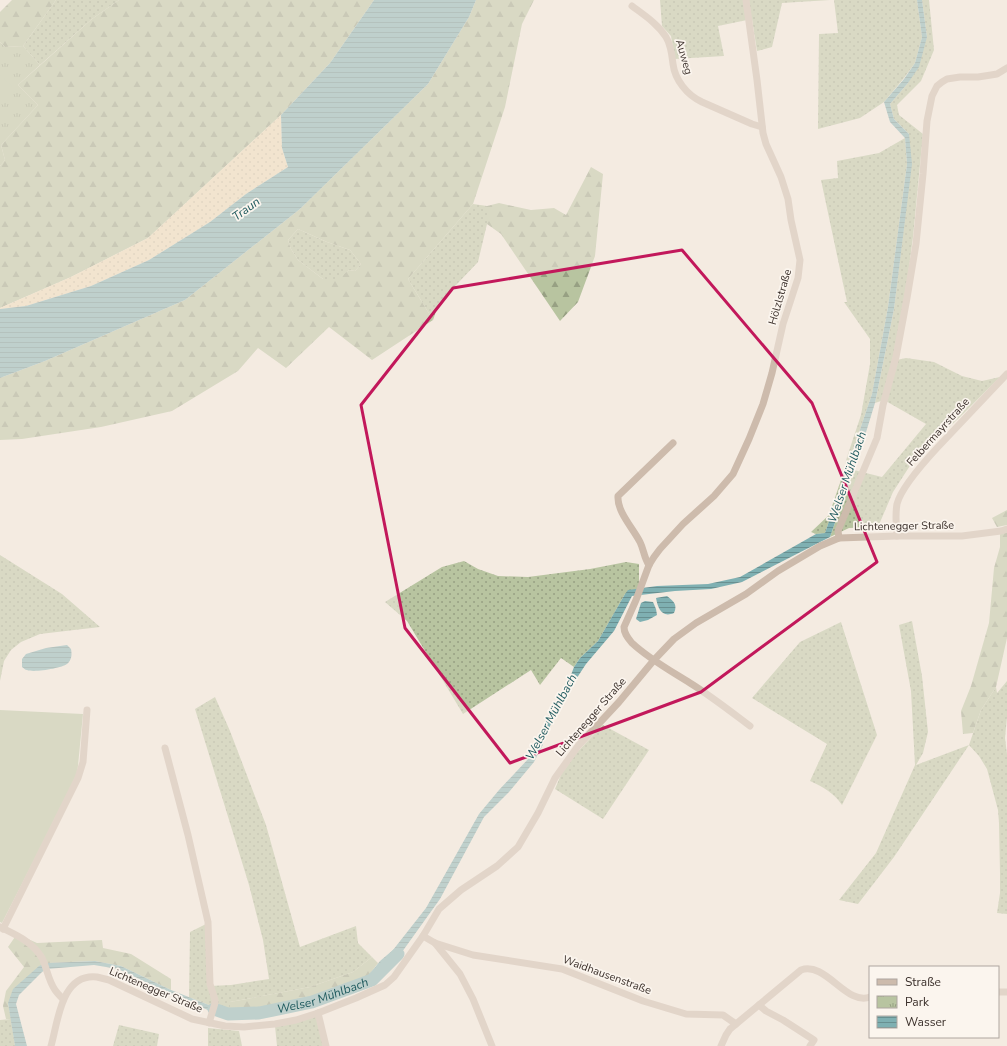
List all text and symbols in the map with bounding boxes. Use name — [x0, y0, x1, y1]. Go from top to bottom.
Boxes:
street label: Auweg — [672, 38, 696, 76]
water label: Traun — [229, 193, 263, 224]
street label: Hölzlstraße — [765, 267, 795, 327]
street label: Felbermayrstraße — [903, 394, 973, 469]
water label: Welser Mühlbach — [824, 429, 870, 525]
street label: Lichtenegger Straße — [854, 518, 954, 534]
water label: Welser Mühlbach — [522, 671, 580, 763]
street label: Lichtenegger Straße — [553, 674, 630, 760]
street label: Waidhausenstraße — [561, 952, 654, 998]
street label: Lichtenegger Straße — [107, 964, 205, 1017]
legend — [869, 966, 999, 1038]
water label: Welser Mühlbach — [276, 974, 371, 1017]
text: Straße — [905, 974, 941, 990]
text: Park — [905, 994, 930, 1010]
text: Wasser — [905, 1014, 947, 1030]

